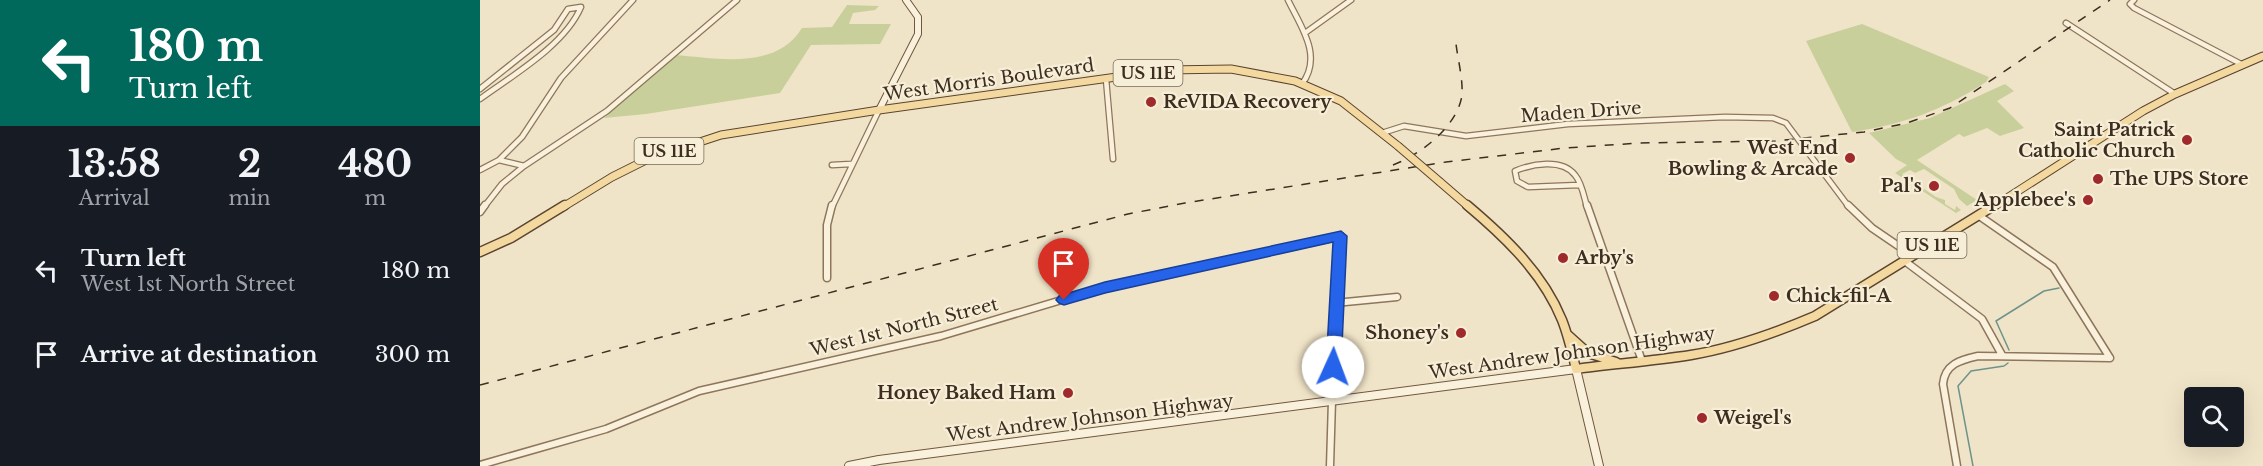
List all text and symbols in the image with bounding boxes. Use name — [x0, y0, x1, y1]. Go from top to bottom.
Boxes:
text: 180 m — [129, 20, 263, 72]
icon: left — [30, 24, 108, 102]
street label: West Morris Boulevard — [881, 54, 1096, 106]
road number: US 11E — [1114, 60, 1182, 86]
text: Turn left — [129, 72, 252, 105]
place label: ReVIDA Recovery — [1163, 91, 1332, 113]
marker: ReVIDA Recovery — [1144, 95, 1158, 109]
street label: Maden Drive — [1520, 97, 1642, 127]
place label: Saint Patrick Catholic Church — [2018, 119, 2176, 162]
marker: Saint Patrick Catholic Church — [2180, 133, 2194, 147]
place label: West End Bowling & Arcade — [1668, 137, 1838, 180]
road number: US 11E — [634, 138, 704, 164]
text: 13:58 — [68, 142, 161, 187]
text: 2 — [238, 142, 261, 187]
text: 480 — [338, 142, 412, 187]
marker: West End Bowling & Arcade — [1843, 151, 1857, 165]
place label: The UPS Store — [2110, 168, 2249, 190]
marker: The UPS Store — [2091, 172, 2105, 186]
place label: Pal's — [1881, 175, 1922, 197]
marker: Pal's — [1927, 179, 1941, 193]
text: Arrival — [79, 186, 150, 210]
text: min — [229, 186, 271, 210]
text: m — [365, 186, 386, 210]
place label: Applebee's — [1973, 189, 2076, 211]
marker: Applebee's — [2081, 193, 2095, 207]
road number: US 11E — [1898, 232, 1966, 258]
pin — [1038, 238, 1089, 300]
text: Turn left — [81, 245, 186, 272]
icon: arrive — [1047, 247, 1080, 280]
place label: Arby's — [1574, 247, 1634, 269]
marker: Arby's — [1556, 251, 1570, 265]
icon: left — [30, 254, 63, 287]
text: 180 m — [381, 257, 450, 284]
text: West 1st North Street — [81, 272, 295, 296]
place label: Chick-fil-A — [1786, 285, 1893, 307]
marker: Chick-fil-A — [1767, 289, 1781, 303]
street label: West 1st North Street — [807, 293, 1000, 361]
place label: Shoney's — [1365, 322, 1449, 344]
street label: West Andrew Johnson Highway — [1426, 322, 1717, 384]
marker: Shoney's — [1454, 326, 1468, 340]
position arrow — [1301, 335, 1365, 399]
icon: arrive — [30, 338, 63, 371]
text: Arrive at destination — [81, 341, 318, 368]
text: 300 m — [375, 341, 450, 368]
place label: Honey Baked Ham — [877, 382, 1056, 404]
marker: Honey Baked Ham — [1061, 386, 1075, 400]
map controls — [2184, 387, 2244, 447]
button: search — [2184, 387, 2244, 447]
street label: West Andrew Johnson Highway — [944, 389, 1235, 447]
place label: Weigel's — [1713, 407, 1792, 429]
marker: Weigel's — [1695, 411, 1709, 425]

